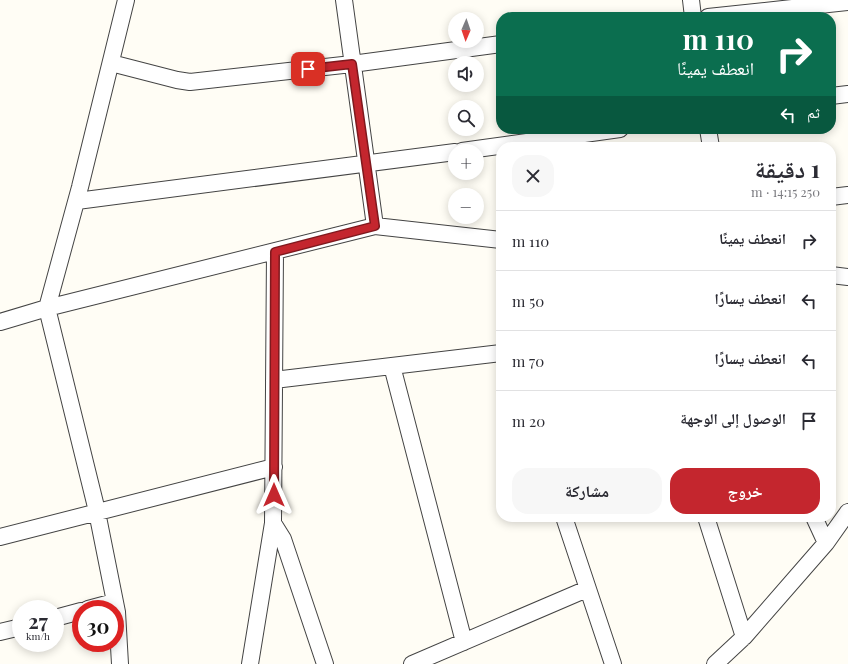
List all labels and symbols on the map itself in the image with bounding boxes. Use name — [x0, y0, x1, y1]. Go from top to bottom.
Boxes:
north arrow — [448, 12, 484, 48]
pin — [291, 52, 325, 86]
position arrow — [253, 474, 295, 516]
speed limit sign: 30 — [72, 600, 124, 652]

